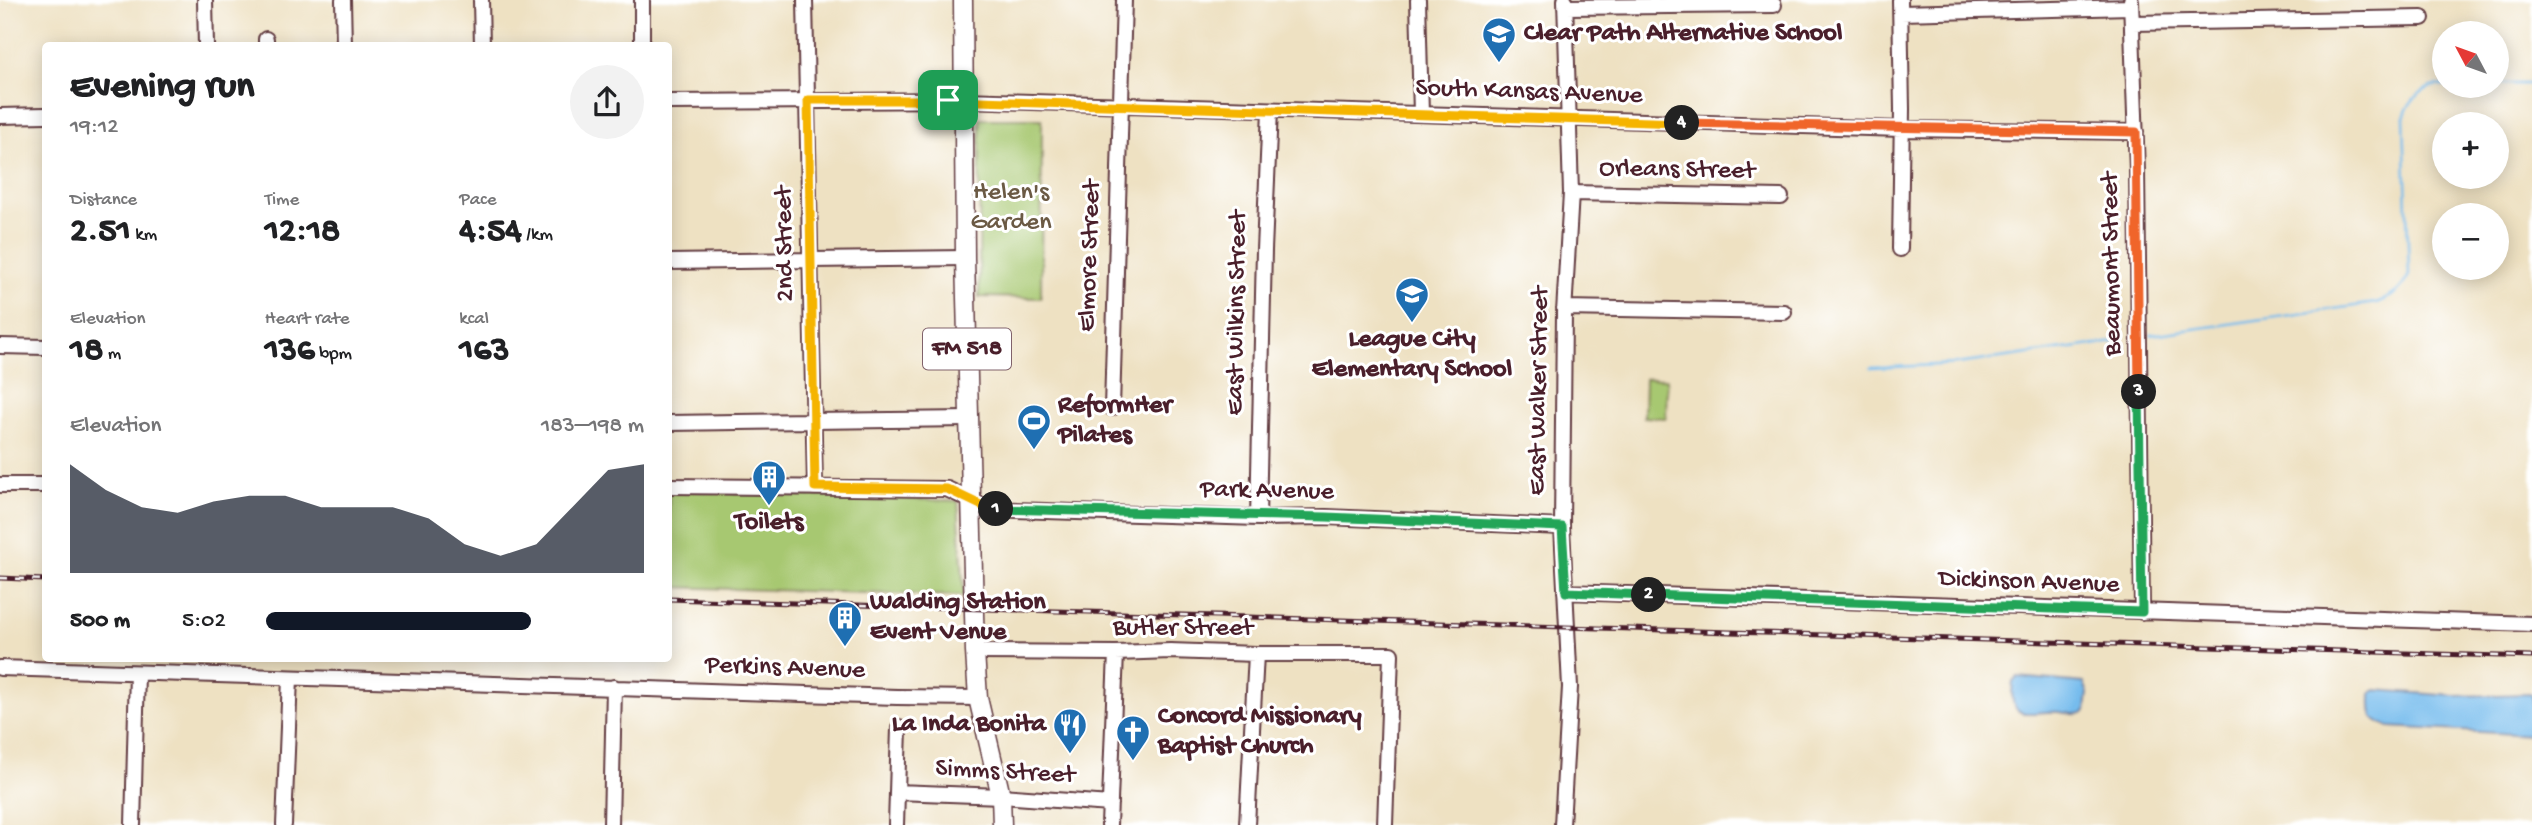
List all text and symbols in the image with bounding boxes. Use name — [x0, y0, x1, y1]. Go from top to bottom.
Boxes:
school or university icon: Clear Path Alternative School — [1480, 15, 1518, 64]
place label: Clear Path Alternative School — [1524, 19, 1843, 50]
north arrow — [2432, 21, 2510, 98]
map controls — [2432, 21, 2509, 280]
button: share — [570, 65, 644, 139]
text: Evening run — [70, 66, 254, 110]
pin — [918, 70, 978, 130]
street label: South Kansas Avenue — [1415, 74, 1644, 112]
icon: arrive — [929, 81, 967, 119]
pin: 4 — [1664, 106, 1700, 140]
text: 4 — [1677, 111, 1686, 134]
button: + — [2432, 112, 2509, 189]
text: 19:12 — [70, 114, 119, 141]
street label: Orleans Street — [1599, 154, 1758, 188]
street label: Beaumont Street — [2096, 169, 2130, 357]
street label: Elmore Street — [1073, 177, 1109, 332]
park label: Helen's Garden — [970, 178, 1052, 239]
street label: 2nd Street — [769, 183, 803, 302]
text: Distance — [70, 189, 137, 212]
text: Time — [265, 189, 299, 212]
text: Pace — [459, 189, 497, 212]
button: − — [2432, 203, 2509, 280]
street label: East Wilkins Street — [1221, 208, 1255, 416]
text: 2.51 — [70, 212, 131, 253]
text: 12:18 — [265, 212, 340, 253]
text: 4:54 — [459, 212, 522, 253]
text: km — [131, 224, 157, 247]
text: /km — [522, 224, 553, 247]
school or university icon: League City Elementary School — [1393, 275, 1431, 324]
street label: East Walker Street — [1523, 284, 1557, 496]
text: Elevation — [70, 308, 146, 331]
text: Heart rate — [265, 308, 350, 331]
text: kcal — [459, 308, 489, 331]
place label: League City Elementary School — [1312, 325, 1512, 386]
road number: FM 518 — [923, 328, 1011, 370]
text: 18 — [70, 331, 103, 372]
text: 136 — [265, 331, 315, 372]
text: 163 — [459, 331, 509, 372]
text: m — [103, 343, 121, 366]
text: bpm — [315, 343, 352, 366]
pin: 3 — [2122, 374, 2156, 410]
text: 3 — [2134, 380, 2143, 403]
place label: ReformHer Pilates — [1056, 391, 1174, 452]
sports icon: ReformHer Pilates — [1015, 402, 1053, 451]
text: Elevation — [70, 413, 161, 440]
text: 183–198 m — [541, 413, 644, 440]
building icon: Toilets — [750, 458, 788, 507]
street label: Park Avenue — [1199, 475, 1335, 509]
pin: 1 — [978, 491, 1014, 526]
text: 1 — [992, 497, 999, 520]
place label: Toilets — [733, 508, 805, 539]
street label: Dickinson Avenue — [1936, 564, 2120, 602]
pin: 2 — [1632, 578, 1666, 612]
text: 2 — [1644, 583, 1653, 606]
place label: Walding Station Event Venue — [869, 588, 1046, 649]
building icon: Walding Station Event Venue — [826, 599, 864, 648]
text: 500 m — [70, 608, 130, 635]
text: 5:02 — [182, 608, 226, 635]
street label: Butler Street — [1112, 614, 1255, 645]
street label: Perkins Avenue — [703, 651, 866, 687]
place label: Concord Missionary Baptist Church — [1157, 702, 1362, 763]
restaurant icon: La Inda Bonita — [1051, 706, 1089, 755]
place label: La Inda Bonita — [892, 710, 1048, 741]
church icon: Concord Missionary Baptist Church — [1114, 713, 1152, 762]
street label: Simms Street — [934, 754, 1078, 792]

